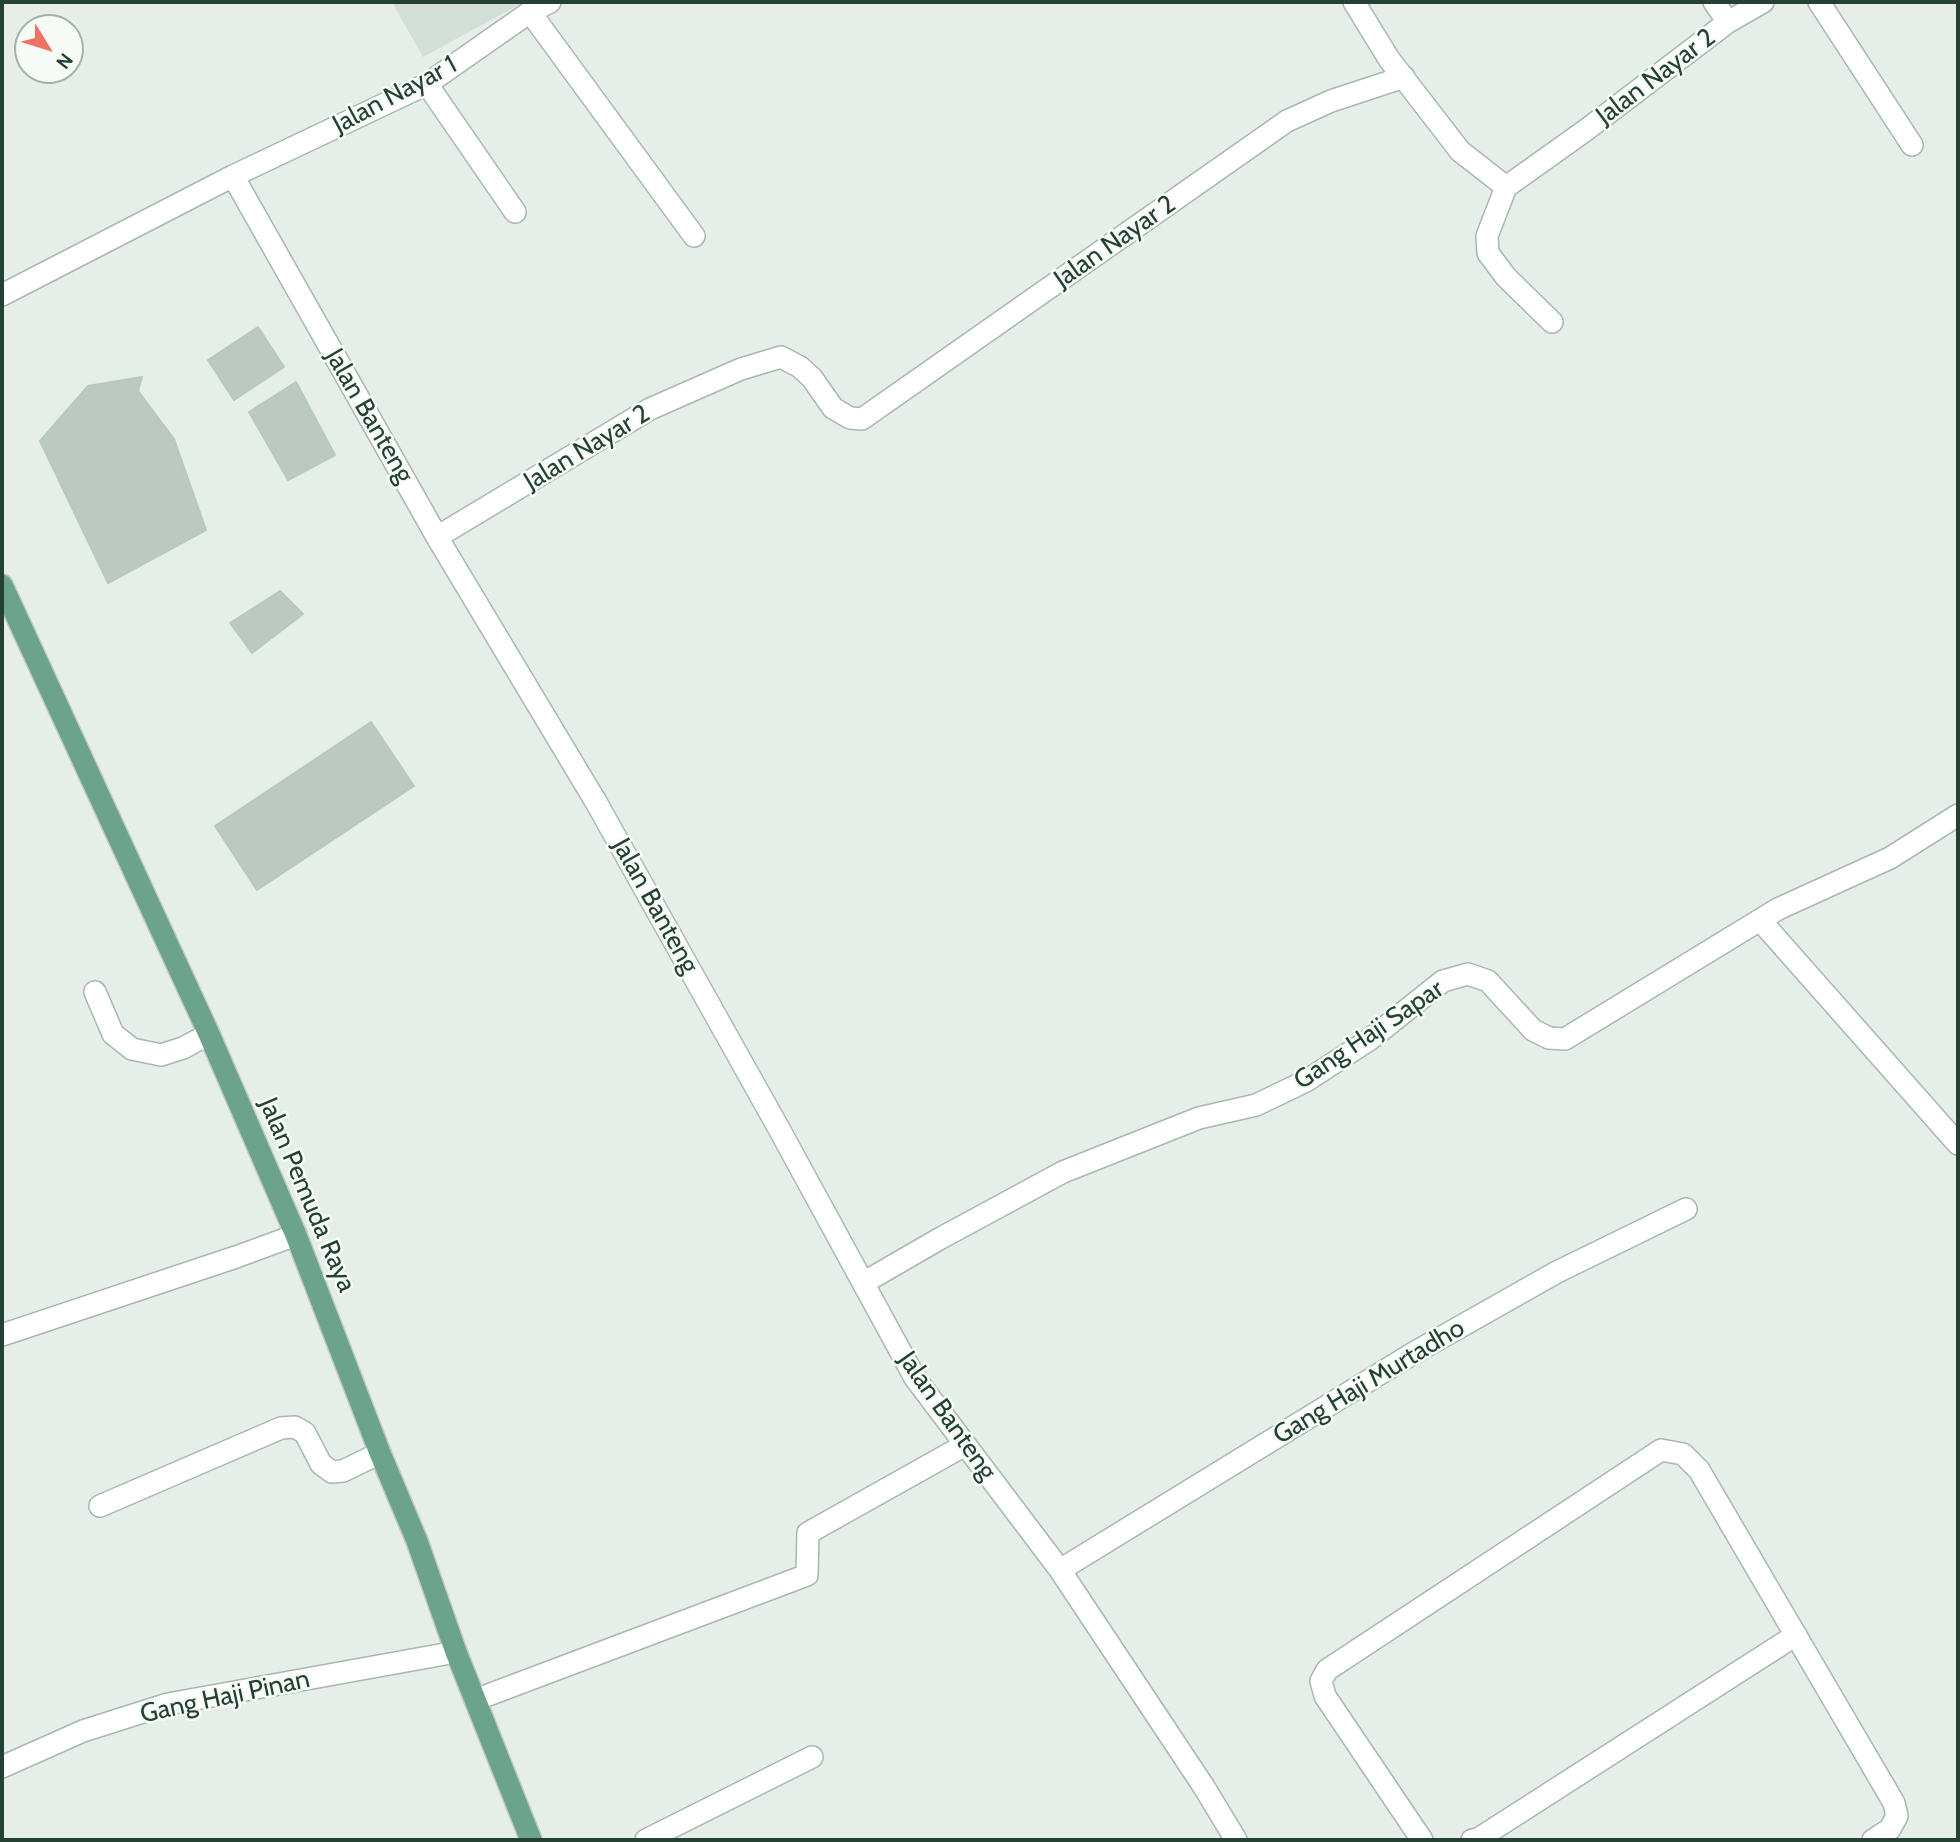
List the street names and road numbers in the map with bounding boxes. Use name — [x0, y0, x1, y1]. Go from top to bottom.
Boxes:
street label: Jalan Nayar 2 — [1590, 22, 1722, 132]
street label: Jalan Nayar 1 — [328, 49, 462, 141]
street label: Jalan Nayar 2 — [1048, 189, 1182, 295]
street label: Jalan Banteng — [318, 343, 420, 489]
street label: Jalan Nayar 2 — [519, 398, 655, 498]
street label: Jalan Banteng — [605, 833, 705, 979]
street label: Gang Haji Sapar — [1288, 974, 1450, 1096]
street label: Jalan Pemuda Raya — [252, 1093, 362, 1297]
street label: Gang Haji Murtadho — [1268, 1313, 1470, 1451]
street label: Jalan Banteng — [891, 1346, 1003, 1486]
street label: Gang Haji Pinan — [137, 1664, 313, 1730]

